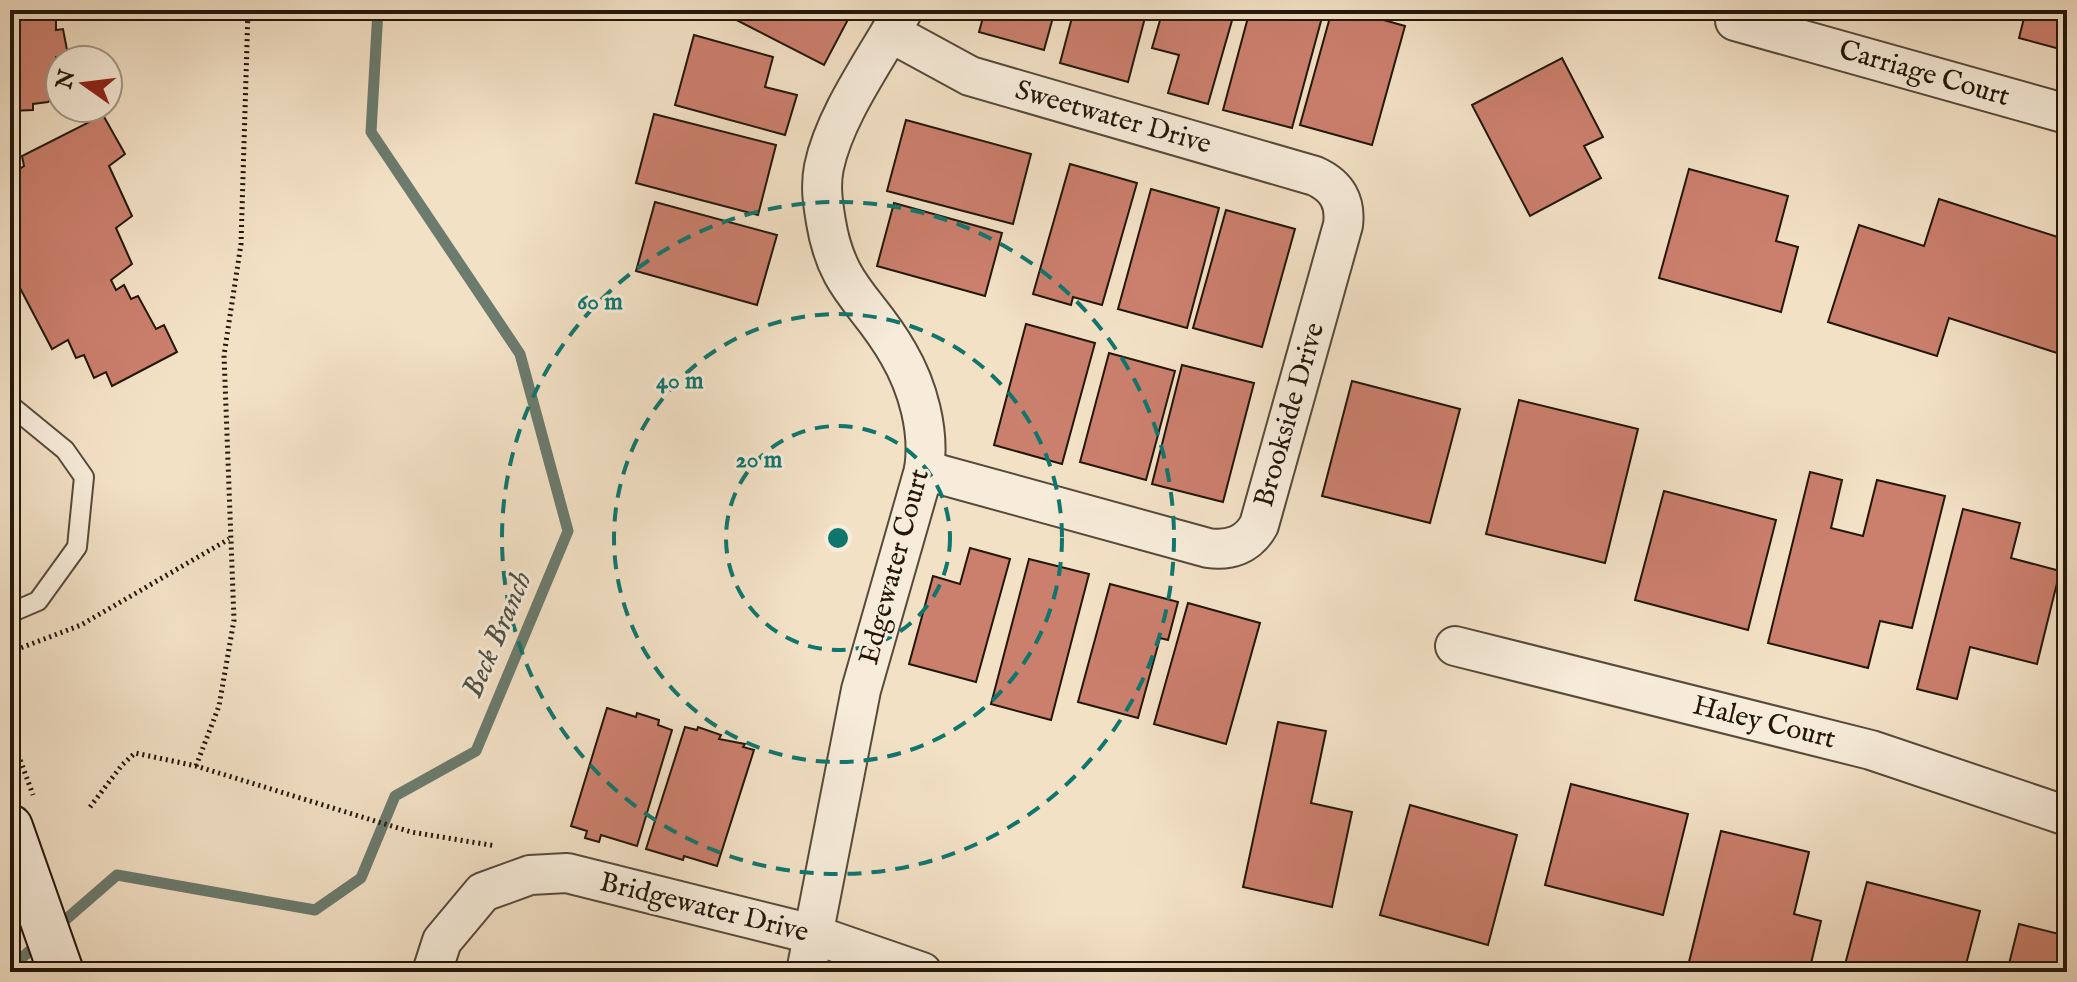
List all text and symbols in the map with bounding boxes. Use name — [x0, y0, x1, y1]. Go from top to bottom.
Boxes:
street label: Carriage Court — [1835, 33, 2014, 115]
north arrow — [44, 44, 124, 124]
text: N — [50, 67, 82, 93]
street label: Sweetwater Drive — [1011, 73, 1215, 163]
text: 60 m — [577, 287, 623, 318]
street label: Brookside Drive — [1247, 319, 1333, 511]
text: 40 m — [656, 366, 704, 397]
text: 20 m — [736, 445, 783, 476]
street label: Edgewater Court — [852, 465, 938, 669]
centre of rings — [824, 524, 852, 552]
water label: Beck Branch — [454, 566, 542, 704]
street label: Haley Court — [1689, 688, 1839, 758]
street label: Bridgewater Drive — [596, 865, 812, 951]

